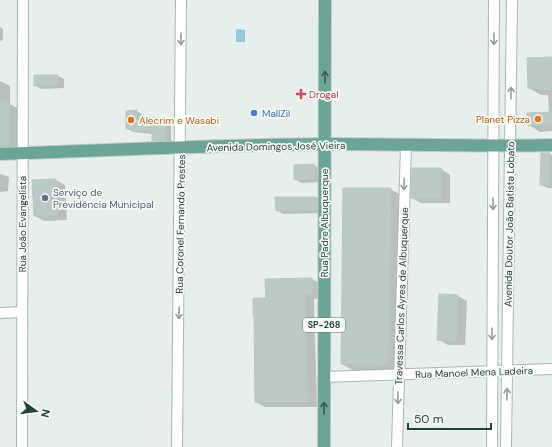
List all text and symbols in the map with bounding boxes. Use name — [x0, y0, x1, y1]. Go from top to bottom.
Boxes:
one-way arrow — [177, 32, 185, 45]
one-way arrow — [490, 32, 498, 45]
one-way arrow — [321, 71, 329, 84]
one-way arrow — [507, 87, 515, 100]
place label: Drogal — [309, 88, 338, 101]
marker: Drogal — [296, 89, 306, 99]
place label: MallZil — [262, 107, 290, 120]
marker: MallZil — [249, 108, 259, 118]
place label: Planet Pizza — [476, 113, 530, 126]
place label: Alecrim e Wasabi — [139, 114, 219, 127]
marker: Planet Pizza — [533, 114, 543, 124]
marker: Alecrim e Wasabi — [126, 115, 136, 125]
street label: Avenida Domingos José Vieira — [206, 139, 346, 154]
street label: Avenida Doutor João Batista Lobato — [502, 141, 517, 307]
street label: Rua Coronel Fernando Prestes — [173, 154, 188, 294]
street label: Rua Padre Albuquerque — [318, 168, 331, 277]
street label: Rua João Evangelista — [16, 176, 29, 272]
one-way arrow — [401, 177, 408, 190]
place label: Serviço de Previdência Municipal — [53, 186, 154, 211]
marker: Serviço de Previdência Municipal — [40, 193, 50, 203]
one-way arrow — [489, 197, 497, 210]
street label: Travessa Carlos Ayres de Albuquerque — [392, 207, 411, 385]
one-way arrow — [175, 306, 183, 319]
road number: SP-268 — [303, 318, 345, 332]
one-way arrow — [488, 327, 496, 340]
street label: Rua Manoel Mena Ladeira — [415, 364, 533, 381]
one-way arrow — [503, 388, 511, 401]
north arrow — [16, 391, 56, 431]
one-way arrow — [394, 391, 402, 404]
one-way arrow — [320, 402, 328, 415]
scale bar — [408, 405, 491, 431]
text: N — [38, 408, 53, 419]
text: 50 m — [414, 411, 443, 427]

